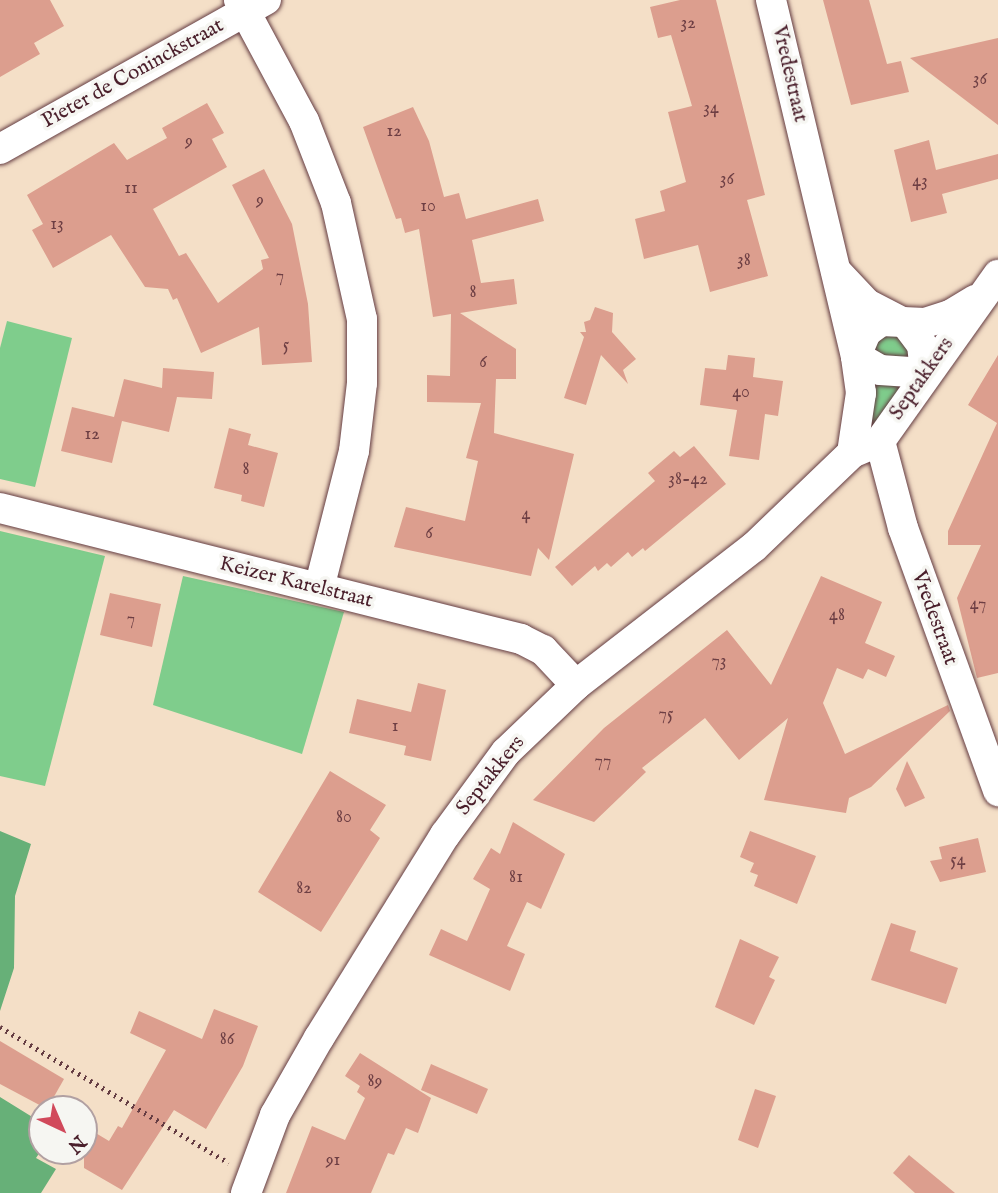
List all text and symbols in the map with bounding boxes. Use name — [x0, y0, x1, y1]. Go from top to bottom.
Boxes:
house number: 32 — [680, 13, 696, 35]
street label: Pieter de Coninckstraat — [38, 14, 228, 134]
street label: Vredestraat — [766, 23, 812, 125]
house number: 36 — [973, 69, 987, 91]
house number: 34 — [703, 98, 719, 120]
house number: 12 — [386, 121, 402, 143]
house number: 9 — [185, 131, 193, 153]
house number: 36 — [720, 169, 734, 191]
house number: 43 — [912, 171, 928, 193]
house number: 11 — [124, 178, 138, 200]
house number: 9 — [256, 190, 264, 212]
house number: 10 — [420, 196, 436, 218]
house number: 13 — [50, 214, 64, 236]
house number: 38 — [737, 250, 751, 272]
house number: 7 — [276, 266, 284, 288]
house number: 8 — [469, 282, 477, 304]
street label: Septakkers — [884, 333, 960, 425]
house number: 5 — [283, 335, 289, 357]
house number: 6 — [479, 352, 487, 374]
house number: 40 — [732, 382, 750, 404]
house number: 12 — [84, 424, 100, 446]
house number: 8 — [242, 459, 250, 481]
house number: 38-42 — [668, 469, 708, 491]
house number: 4 — [522, 504, 530, 526]
house number: 6 — [425, 523, 433, 545]
street label: Keizer Karelstraat — [217, 552, 375, 614]
street label: Vredestraat — [905, 567, 963, 669]
house number: 47 — [970, 594, 986, 616]
house number: 48 — [829, 605, 845, 627]
house number: 7 — [127, 609, 135, 631]
house number: 73 — [711, 651, 727, 673]
house number: 75 — [659, 704, 673, 726]
house number: 1 — [392, 716, 398, 738]
street label: Septakkers — [451, 731, 531, 821]
house number: 77 — [595, 751, 611, 773]
house number: 80 — [336, 807, 352, 829]
house number: 54 — [950, 850, 966, 872]
house number: 81 — [509, 867, 523, 889]
house number: 82 — [296, 878, 312, 900]
house number: 86 — [220, 1029, 234, 1051]
house number: 89 — [368, 1071, 382, 1093]
north arrow — [28, 1095, 98, 1165]
text: N — [62, 1129, 90, 1158]
house number: 91 — [326, 1150, 340, 1172]

